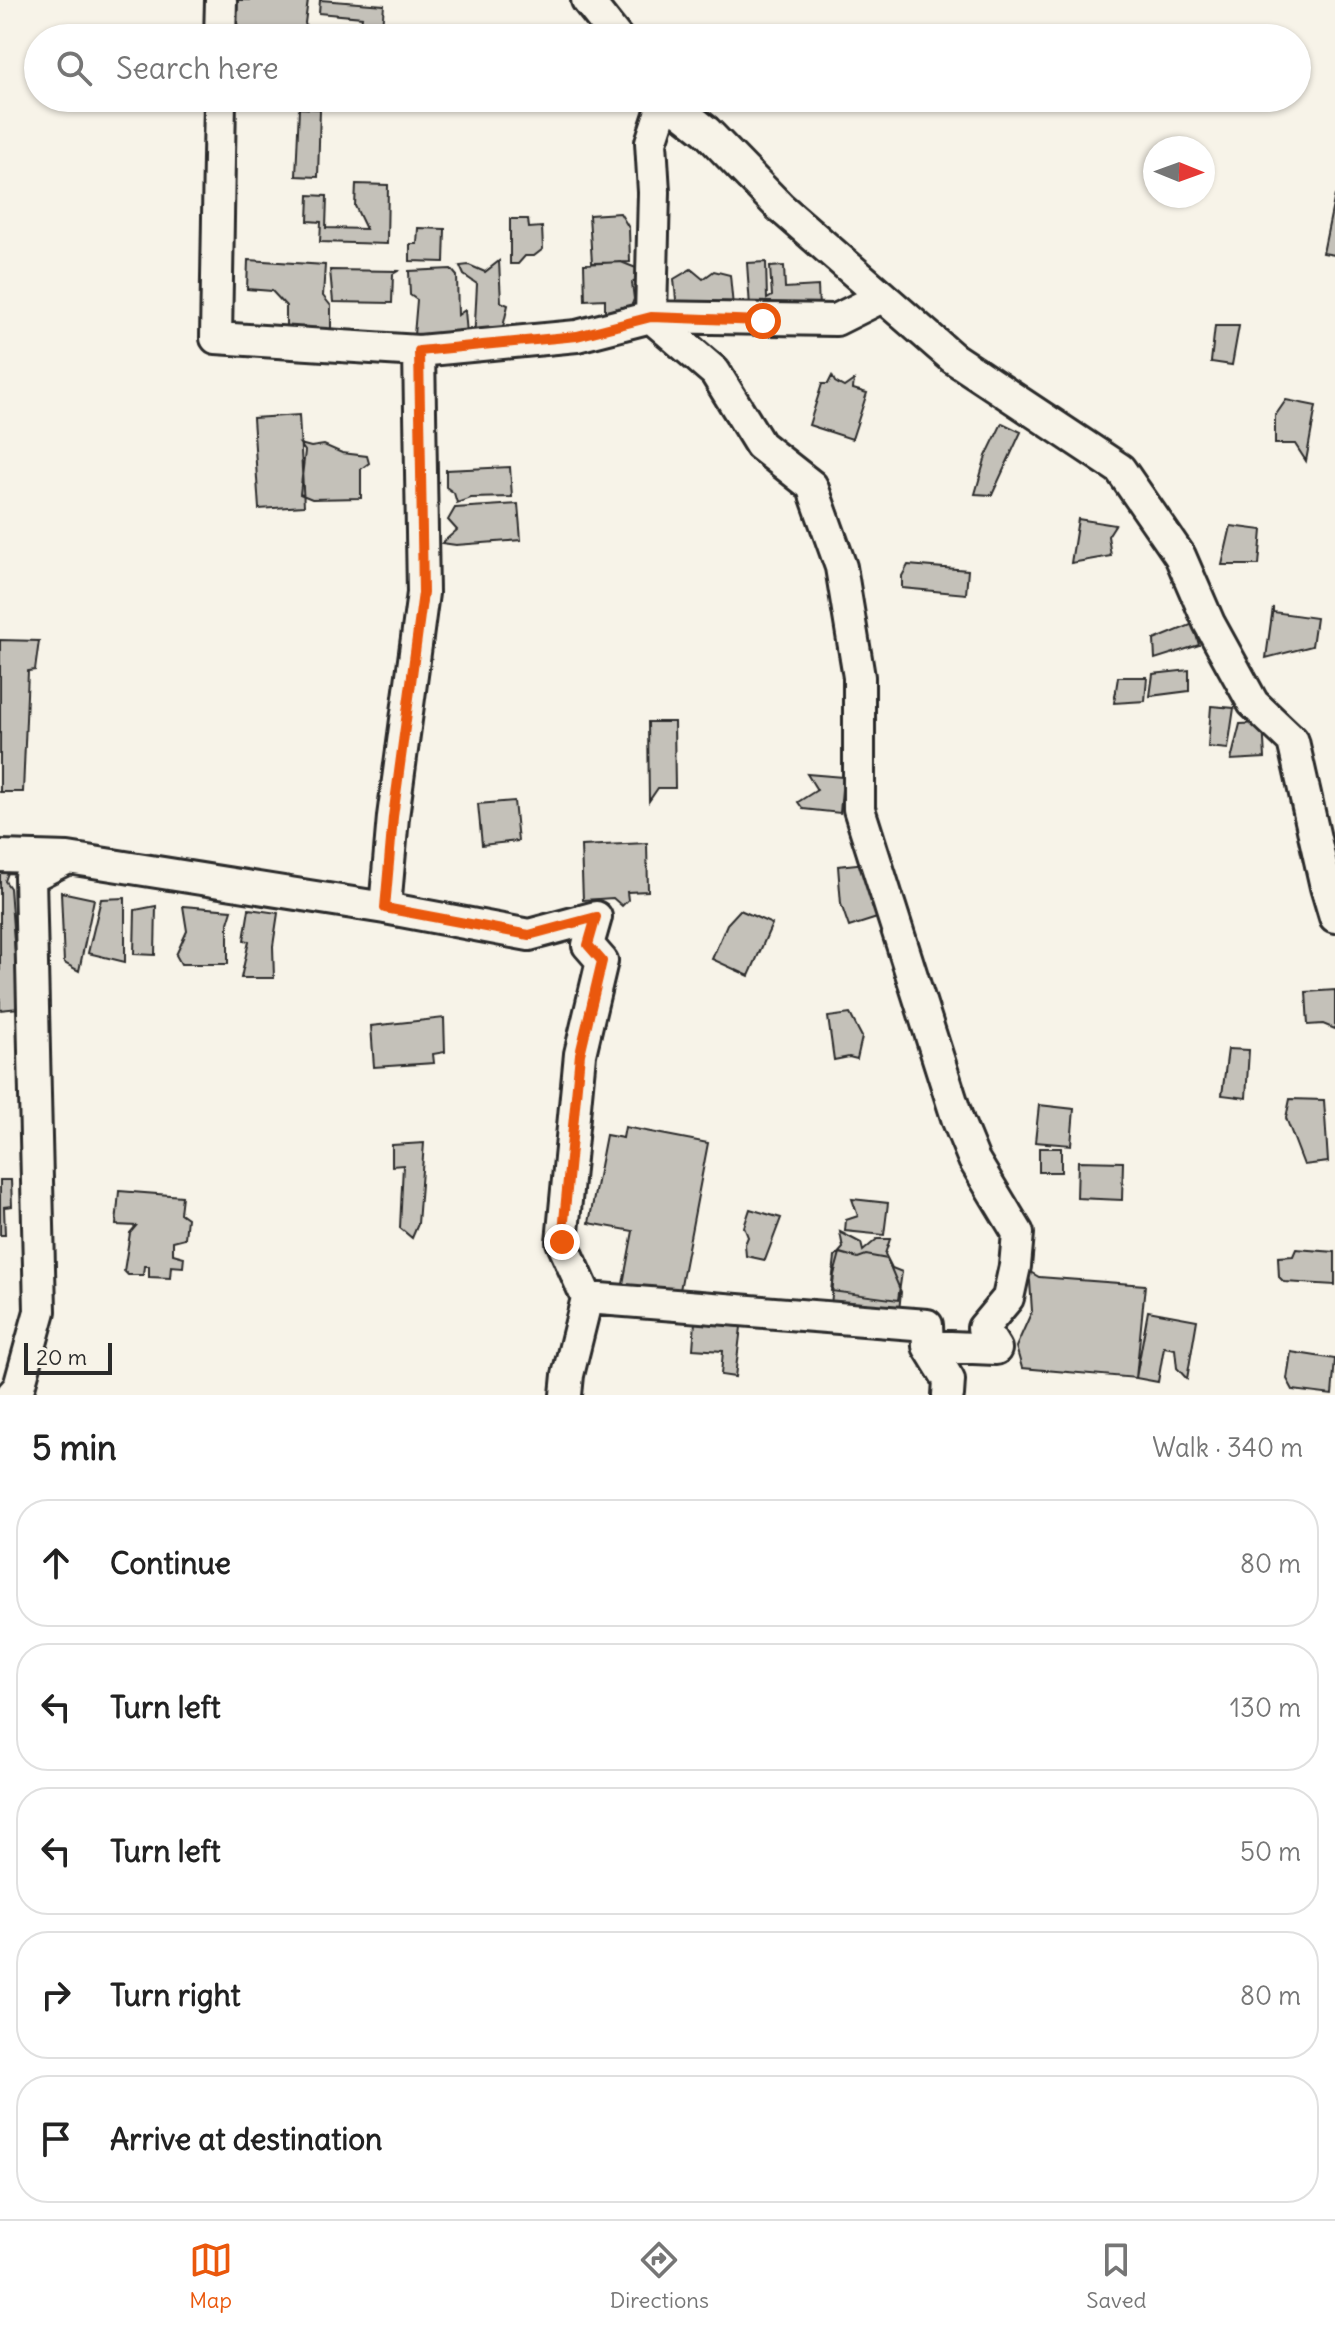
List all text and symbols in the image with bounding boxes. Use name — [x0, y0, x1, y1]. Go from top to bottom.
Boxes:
search box — [24, 24, 1311, 112]
icon: search — [52, 46, 96, 90]
text: Search here — [116, 49, 279, 87]
north arrow — [1143, 136, 1215, 208]
route start — [745, 303, 781, 339]
route end — [544, 1224, 580, 1260]
scale bar — [24, 1339, 112, 1375]
text: 20 m — [36, 1343, 87, 1371]
text: 5 min — [32, 1426, 117, 1469]
text: Walk · 340 m — [1152, 1431, 1303, 1464]
icon: ahead — [34, 1541, 78, 1585]
text: Continue — [110, 1544, 231, 1582]
text: 80 m — [1240, 1547, 1301, 1580]
icon: left — [34, 1685, 78, 1729]
text: Turn left — [110, 1688, 221, 1726]
text: 130 m — [1230, 1691, 1301, 1724]
icon: left — [34, 1829, 78, 1873]
text: Turn left — [110, 1832, 221, 1870]
text: 50 m — [1240, 1835, 1301, 1868]
icon: right — [34, 1973, 78, 2017]
text: Turn right — [110, 1976, 241, 2014]
text: 80 m — [1240, 1979, 1301, 2012]
icon: arrive — [34, 2117, 78, 2161]
text: Arrive at destination — [110, 2120, 382, 2158]
tab: Map — [189, 2238, 233, 2314]
tab: Directions — [610, 2238, 709, 2314]
tab: Saved — [1086, 2238, 1146, 2314]

